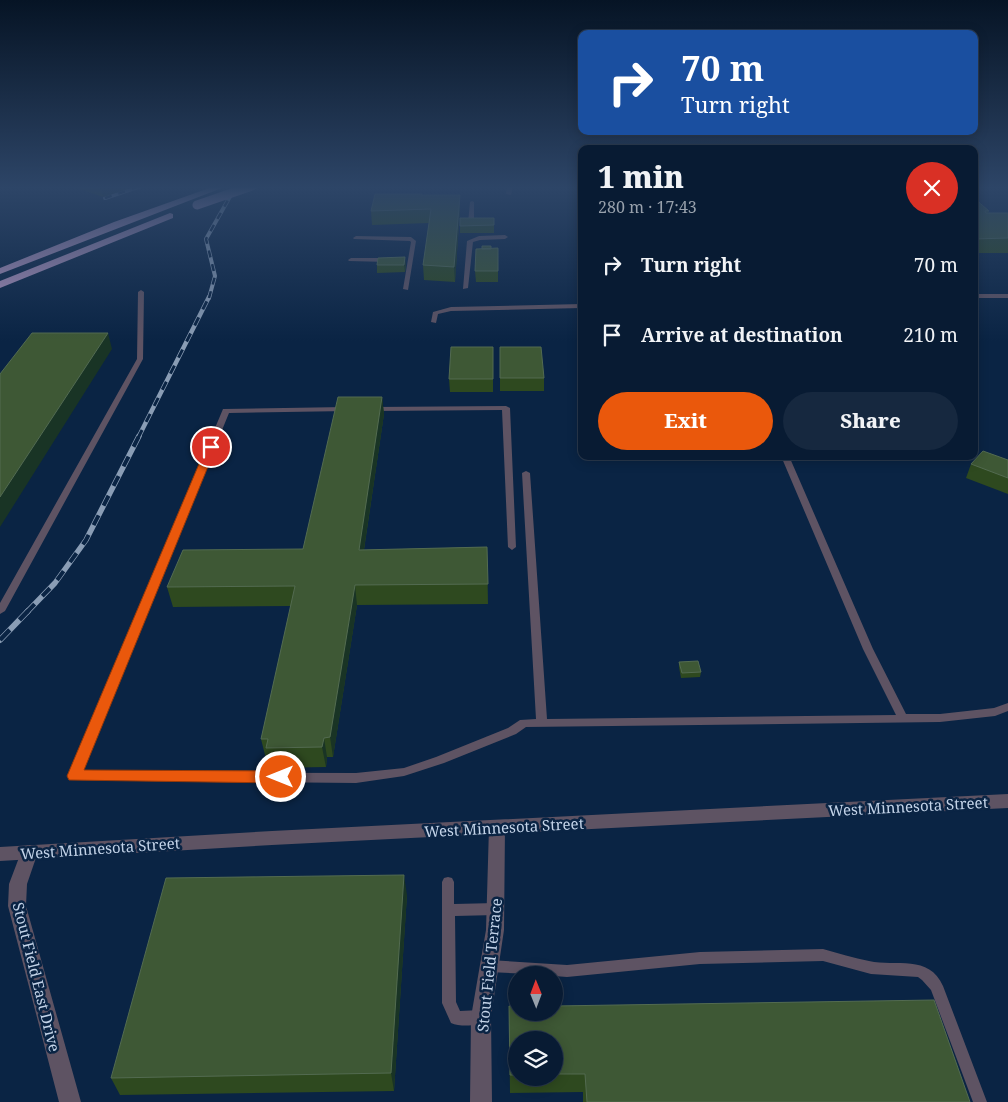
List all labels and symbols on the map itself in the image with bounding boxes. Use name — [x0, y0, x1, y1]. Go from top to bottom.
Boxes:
pin — [190, 426, 232, 468]
position arrow — [254, 750, 306, 802]
street label: West Minnesota Street — [828, 792, 988, 820]
street label: West Minnesota Street — [424, 813, 584, 841]
street label: West Minnesota Street — [20, 832, 180, 864]
street label: Stout Field Terrace — [472, 897, 506, 1033]
street label: Stout Field East Drive — [9, 900, 65, 1054]
north arrow — [508, 966, 562, 1021]

